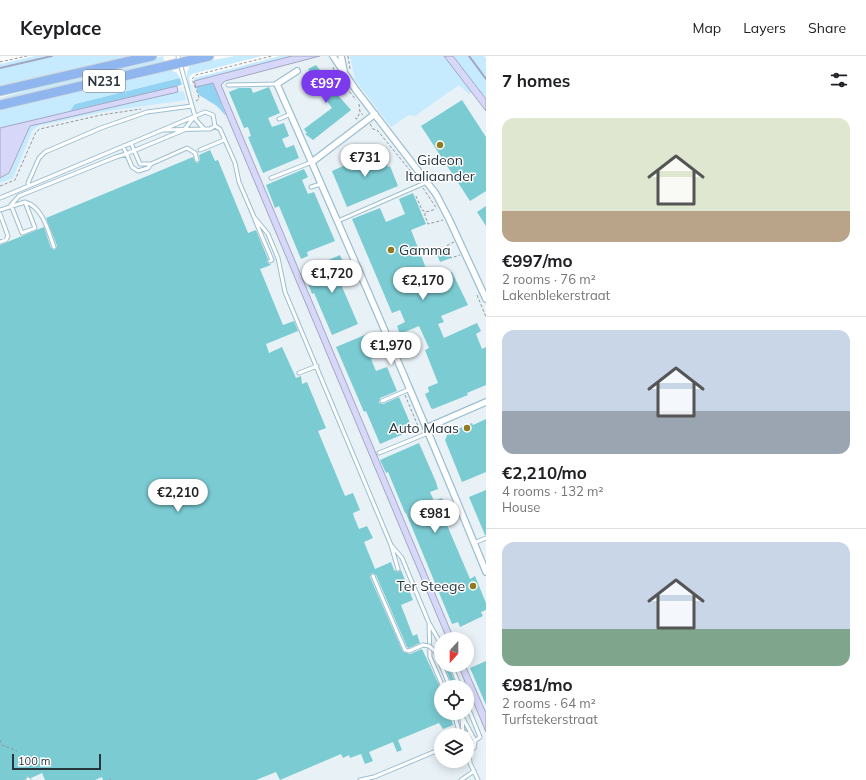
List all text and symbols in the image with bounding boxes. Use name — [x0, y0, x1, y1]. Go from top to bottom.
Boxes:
text: Keyplace — [20, 16, 101, 40]
text: Map — [692, 19, 721, 37]
text: Layers — [743, 19, 786, 37]
text: Share — [808, 19, 846, 37]
icon: filters — [828, 69, 850, 91]
road number: N231 — [83, 70, 125, 92]
pin: €997 — [302, 70, 350, 104]
text: 7 homes — [502, 70, 570, 91]
text: €997 — [310, 75, 342, 91]
marker: Gideon Italiaander — [435, 140, 445, 150]
pin: €731 — [341, 144, 389, 178]
icon: home — [640, 144, 712, 216]
text: €731 — [349, 149, 381, 165]
place label: Gideon Italiaander — [405, 151, 476, 185]
place label: Gamma — [399, 241, 451, 259]
marker: Gamma — [386, 245, 396, 255]
text: €997/mo — [502, 250, 573, 271]
pin: €1,720 — [299, 260, 365, 294]
text: €1,720 — [311, 265, 353, 281]
pin: €2,170 — [390, 267, 456, 301]
text: 2 rooms · 76 m² — [502, 271, 596, 287]
text: €2,170 — [402, 272, 444, 288]
text: Lakenblekerstraat — [502, 287, 610, 303]
pin: €1,970 — [358, 332, 424, 366]
text: €1,970 — [370, 337, 412, 353]
icon: home — [640, 356, 712, 428]
place label: Auto Maas — [388, 419, 459, 437]
marker: Auto Maas — [462, 423, 472, 433]
text: €2,210/mo — [502, 462, 587, 483]
pin: €2,210 — [145, 479, 211, 513]
text: 4 rooms · 132 m² — [502, 483, 603, 499]
text: €2,210 — [157, 484, 199, 500]
text: House — [502, 499, 540, 515]
pin: €981 — [411, 500, 459, 534]
text: €981 — [419, 505, 451, 521]
icon: home — [640, 568, 712, 640]
place label: Ter Steege — [396, 577, 465, 595]
marker: Ter Steege — [468, 581, 478, 591]
north arrow — [434, 632, 474, 672]
map controls — [434, 632, 474, 768]
text: €981/mo — [502, 674, 573, 695]
button: locate — [434, 680, 474, 720]
text: 2 rooms · 64 m² — [502, 695, 596, 711]
text: Turfstekerstraat — [502, 711, 598, 727]
button: layers — [434, 728, 474, 768]
scale bar — [12, 752, 101, 771]
text: 100 m — [18, 754, 50, 768]

